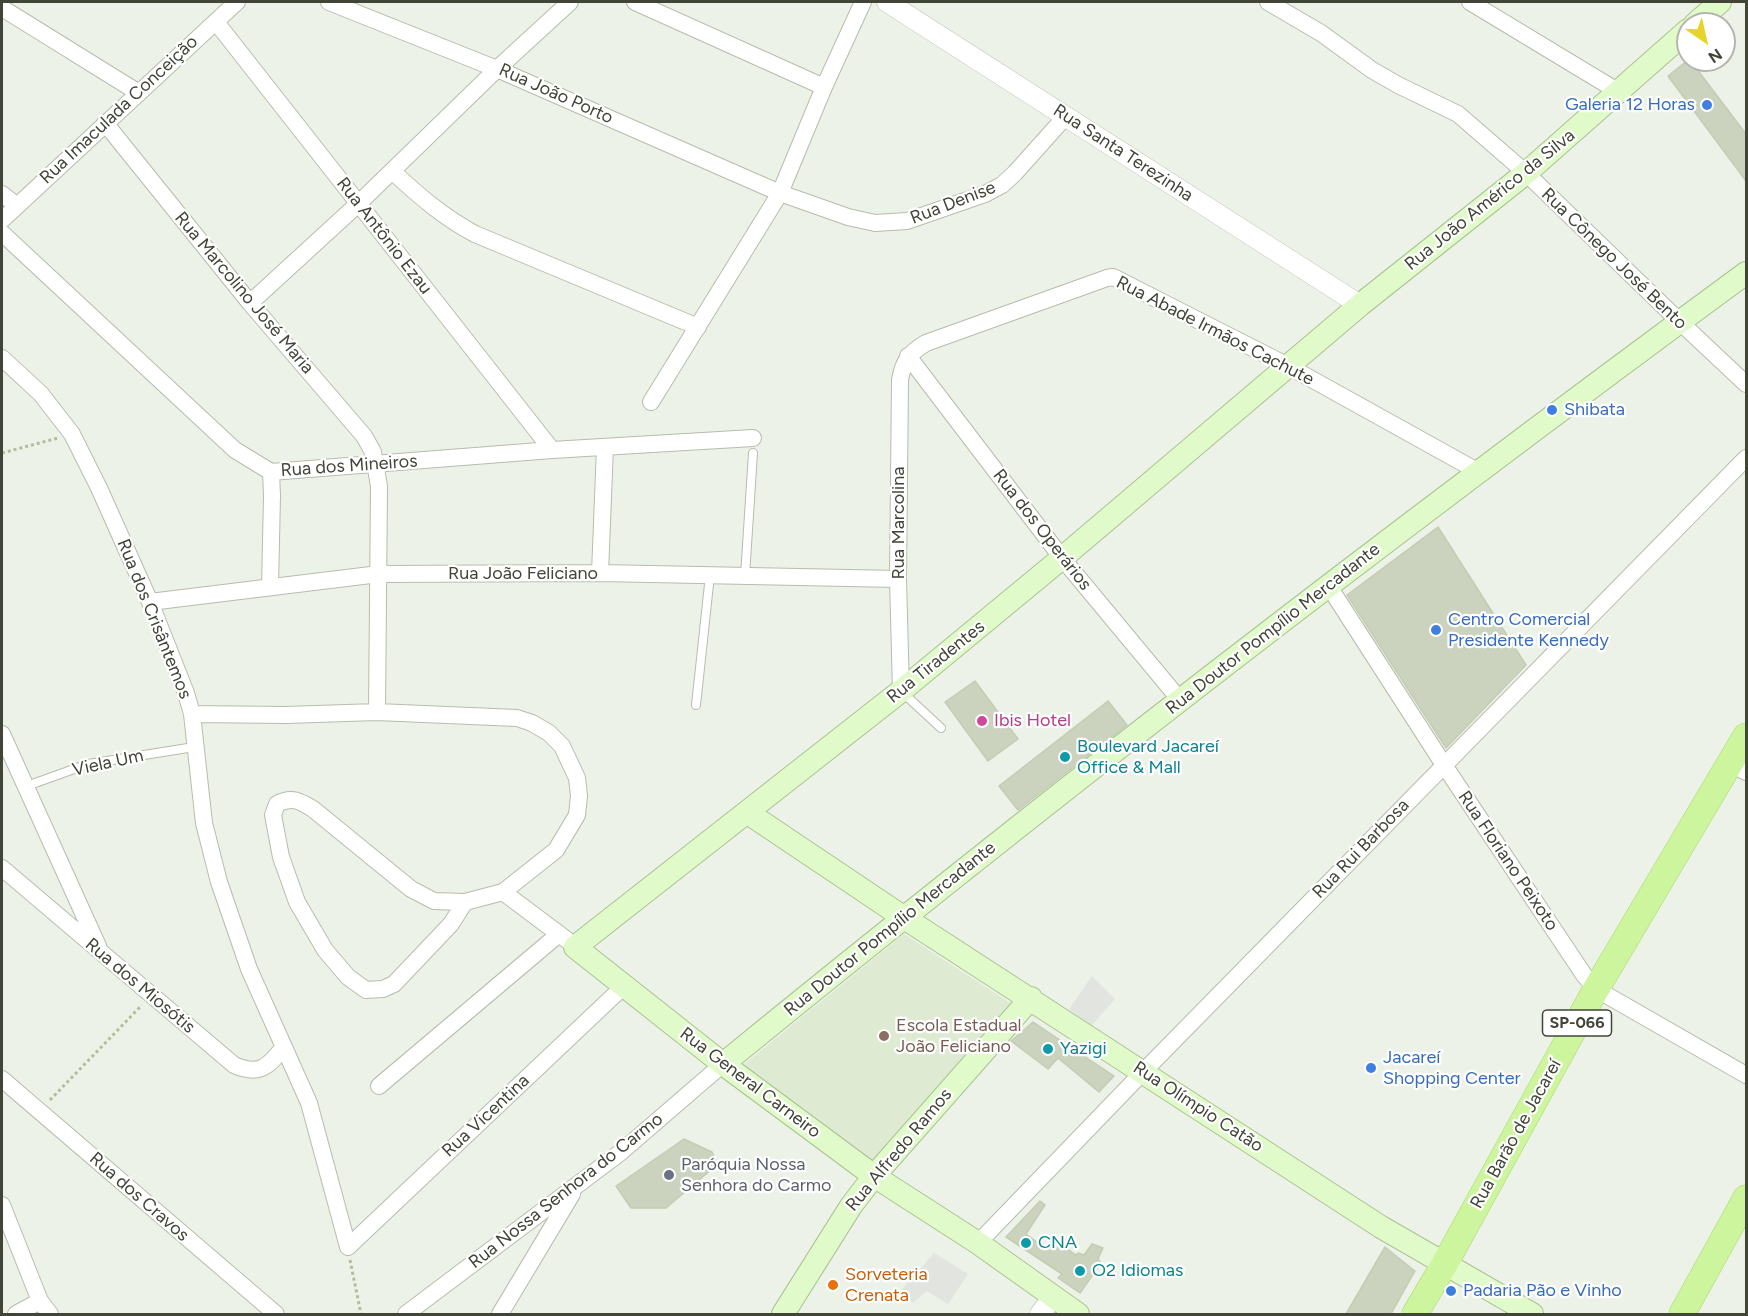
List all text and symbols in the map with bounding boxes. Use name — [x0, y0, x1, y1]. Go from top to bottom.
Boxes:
north arrow — [1676, 12, 1736, 72]
street label: Rua Imaculada Conceição — [36, 31, 202, 189]
text: N — [1705, 44, 1726, 67]
street label: Rua João Porto — [496, 59, 616, 129]
place label: Galeria 12 Horas — [1565, 94, 1695, 116]
marker: Galeria 12 Horas — [1700, 98, 1714, 112]
street label: Rua Santa Terezinha — [1049, 100, 1197, 206]
street label: Rua João Américo da Silva — [1401, 125, 1579, 275]
street label: Rua Antônio Ezau — [332, 173, 436, 299]
street label: Rua Denise — [907, 177, 999, 229]
street label: Rua Cônego José Bento — [1537, 184, 1691, 334]
street label: Rua Marcolino José Maria — [170, 208, 318, 378]
street label: Rua Abade Irmãos Cachute — [1113, 272, 1317, 390]
place label: Shibata — [1564, 399, 1625, 421]
marker: Shibata — [1545, 403, 1559, 417]
street label: Rua dos Mineiros — [280, 450, 418, 482]
street label: Rua dos Operários — [988, 465, 1096, 595]
street label: Rua Marcolina — [888, 467, 910, 579]
street label: Rua dos Crisântemos — [112, 536, 196, 702]
street label: Rua Doutor Pompílio Mercadante — [1162, 539, 1384, 719]
street label: Rua João Feliciano — [448, 563, 598, 585]
place label: Centro Comercial Presidente Kennedy — [1448, 609, 1609, 652]
street label: Rua Tiradentes — [883, 616, 989, 708]
marker: Centro Comercial Presidente Kennedy — [1429, 623, 1443, 637]
place label: Ibis Hotel — [994, 710, 1071, 732]
marker: Ibis Hotel — [975, 714, 989, 728]
place label: Boulevard Jacareí Office & Mall — [1077, 736, 1219, 778]
street label: Viela Um — [70, 745, 146, 781]
marker: Boulevard Jacareí Office & Mall — [1058, 750, 1072, 764]
street label: Rua Floriano Peixoto — [1453, 787, 1563, 935]
street label: Rua Rui Barbosa — [1308, 795, 1414, 903]
street label: Rua Doutor Pompílio Mercadante — [780, 837, 1000, 1021]
street label: Rua dos Miosótis — [81, 934, 199, 1038]
road number: SP-066 — [1542, 1010, 1612, 1036]
place label: Escola Estadual João Feliciano — [896, 1015, 1022, 1058]
street label: Rua General Carneiro — [675, 1023, 825, 1143]
marker: Escola Estadual João Feliciano — [877, 1029, 891, 1043]
place label: Yazigi — [1060, 1038, 1107, 1060]
marker: Yazigi — [1041, 1042, 1055, 1056]
place label: Jacareí Shopping Center — [1383, 1047, 1521, 1090]
street label: Rua Barão de Jacareí — [1466, 1056, 1566, 1212]
street label: Rua Olímpio Catão — [1129, 1057, 1267, 1157]
marker: Jacareí Shopping Center — [1364, 1061, 1378, 1075]
street label: Rua Vicentina — [438, 1070, 534, 1162]
street label: Rua Alfredo Ramos — [841, 1084, 957, 1216]
street label: Rua Nossa Senhora do Carmo — [465, 1109, 667, 1273]
street label: Rua dos Cravos — [85, 1148, 193, 1246]
place label: Paróquia Nossa Senhora do Carmo — [681, 1154, 832, 1196]
marker: Paróquia Nossa Senhora do Carmo — [662, 1168, 676, 1182]
place label: CNA — [1038, 1232, 1077, 1254]
marker: CNA — [1019, 1236, 1033, 1250]
place label: O2 Idiomas — [1092, 1260, 1183, 1282]
place label: Sorveteria Crenata — [845, 1264, 928, 1306]
marker: O2 Idiomas — [1073, 1264, 1087, 1278]
marker: Sorveteria Crenata — [826, 1278, 840, 1292]
place label: Padaria Pão e Vinho — [1463, 1280, 1622, 1302]
marker: Padaria Pão e Vinho — [1444, 1284, 1458, 1298]

